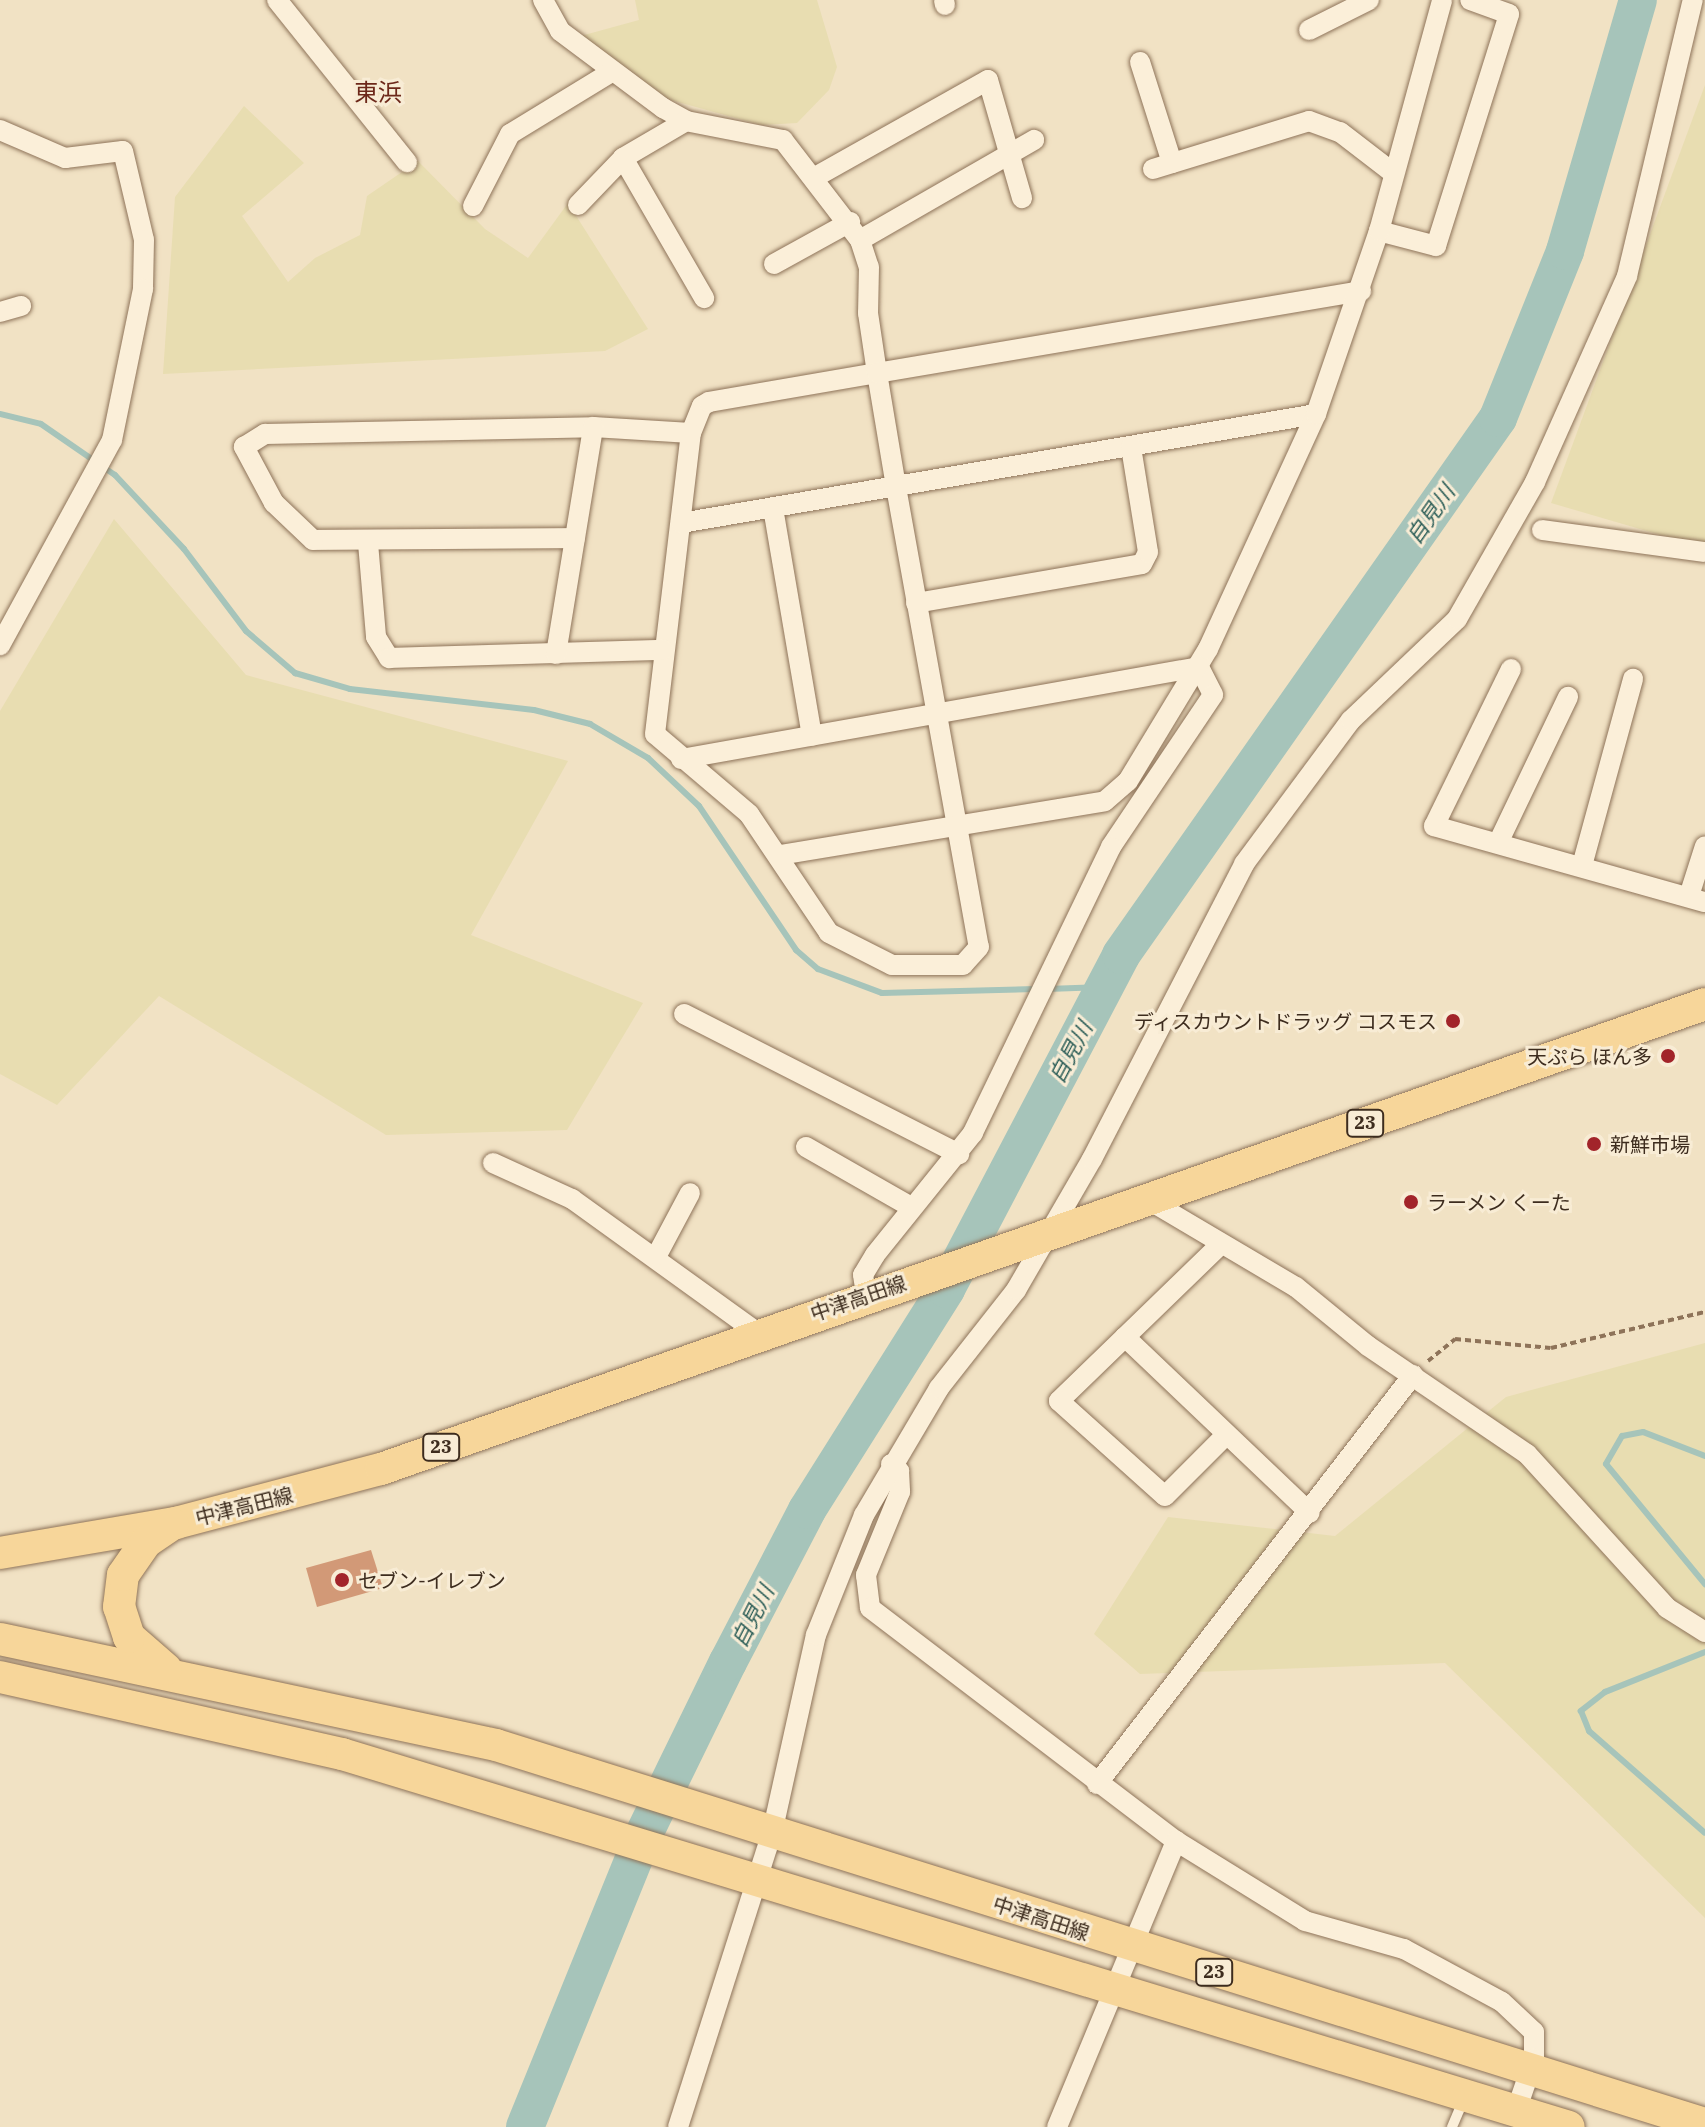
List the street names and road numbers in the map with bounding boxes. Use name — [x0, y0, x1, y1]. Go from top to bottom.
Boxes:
road number: 23 — [1345, 1109, 1385, 1137]
street label: 中津高田線 — [807, 1270, 909, 1326]
road number: 23 — [421, 1433, 461, 1461]
street label: 中津高田線 — [193, 1482, 295, 1530]
street label: 中津高田線 — [990, 1891, 1092, 1945]
road number: 23 — [1194, 1958, 1234, 1986]

